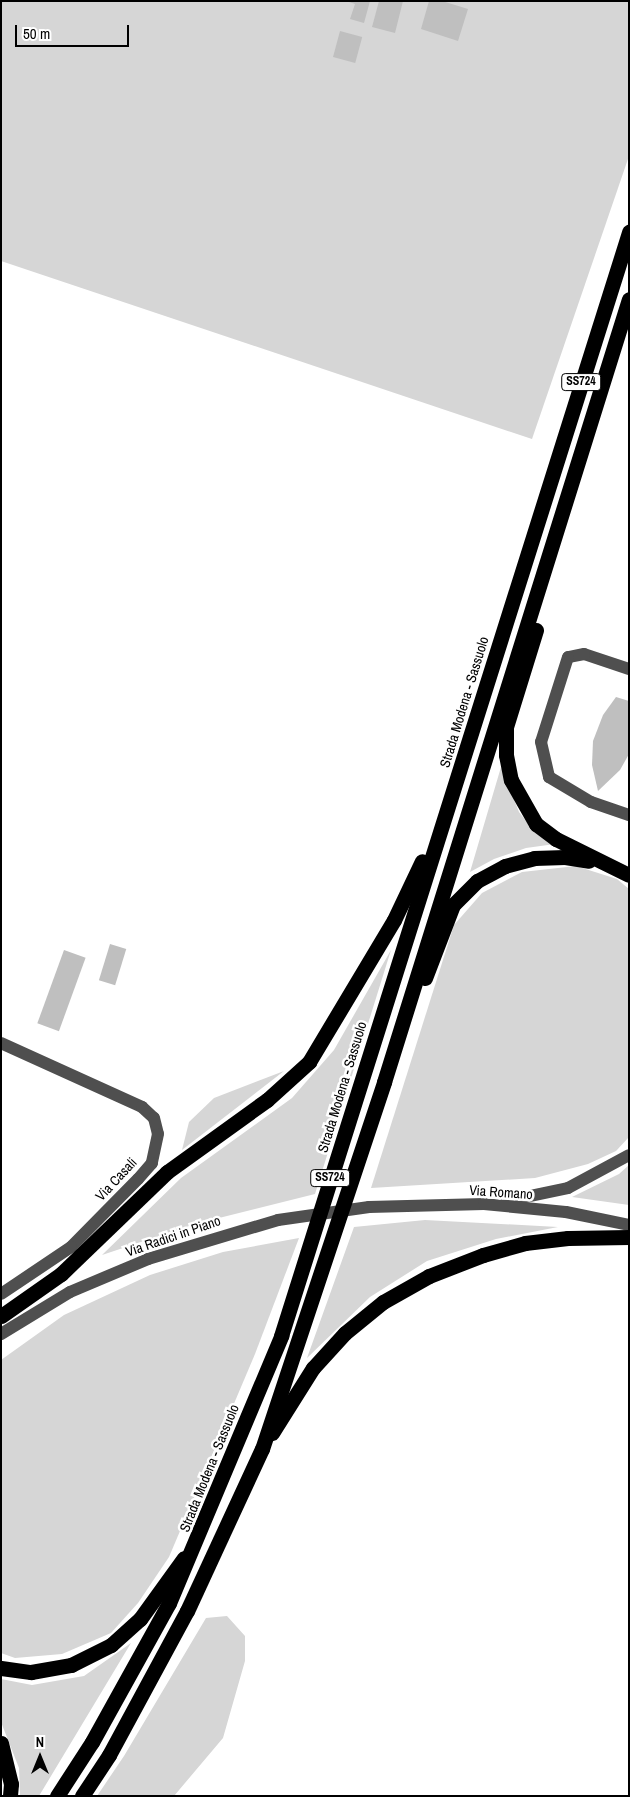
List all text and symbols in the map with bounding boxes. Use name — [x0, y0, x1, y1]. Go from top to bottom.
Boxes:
scale bar — [18, 15, 131, 47]
text: 50 m — [23, 23, 50, 44]
road number: SS724 — [561, 372, 601, 392]
street label: Strada Modena - Sassuolo — [436, 635, 492, 769]
street label: Strada Modena - Sassuolo — [314, 1020, 370, 1154]
street label: Via Casali — [92, 1154, 140, 1204]
road number: SS724 — [310, 1168, 350, 1188]
street label: Via Romano — [469, 1181, 533, 1203]
street label: Via Radici in Piano — [123, 1212, 223, 1260]
street label: Strada Modena - Sassuolo — [176, 1402, 242, 1534]
north arrow — [15, 1732, 65, 1782]
text: N — [36, 1733, 44, 1751]

